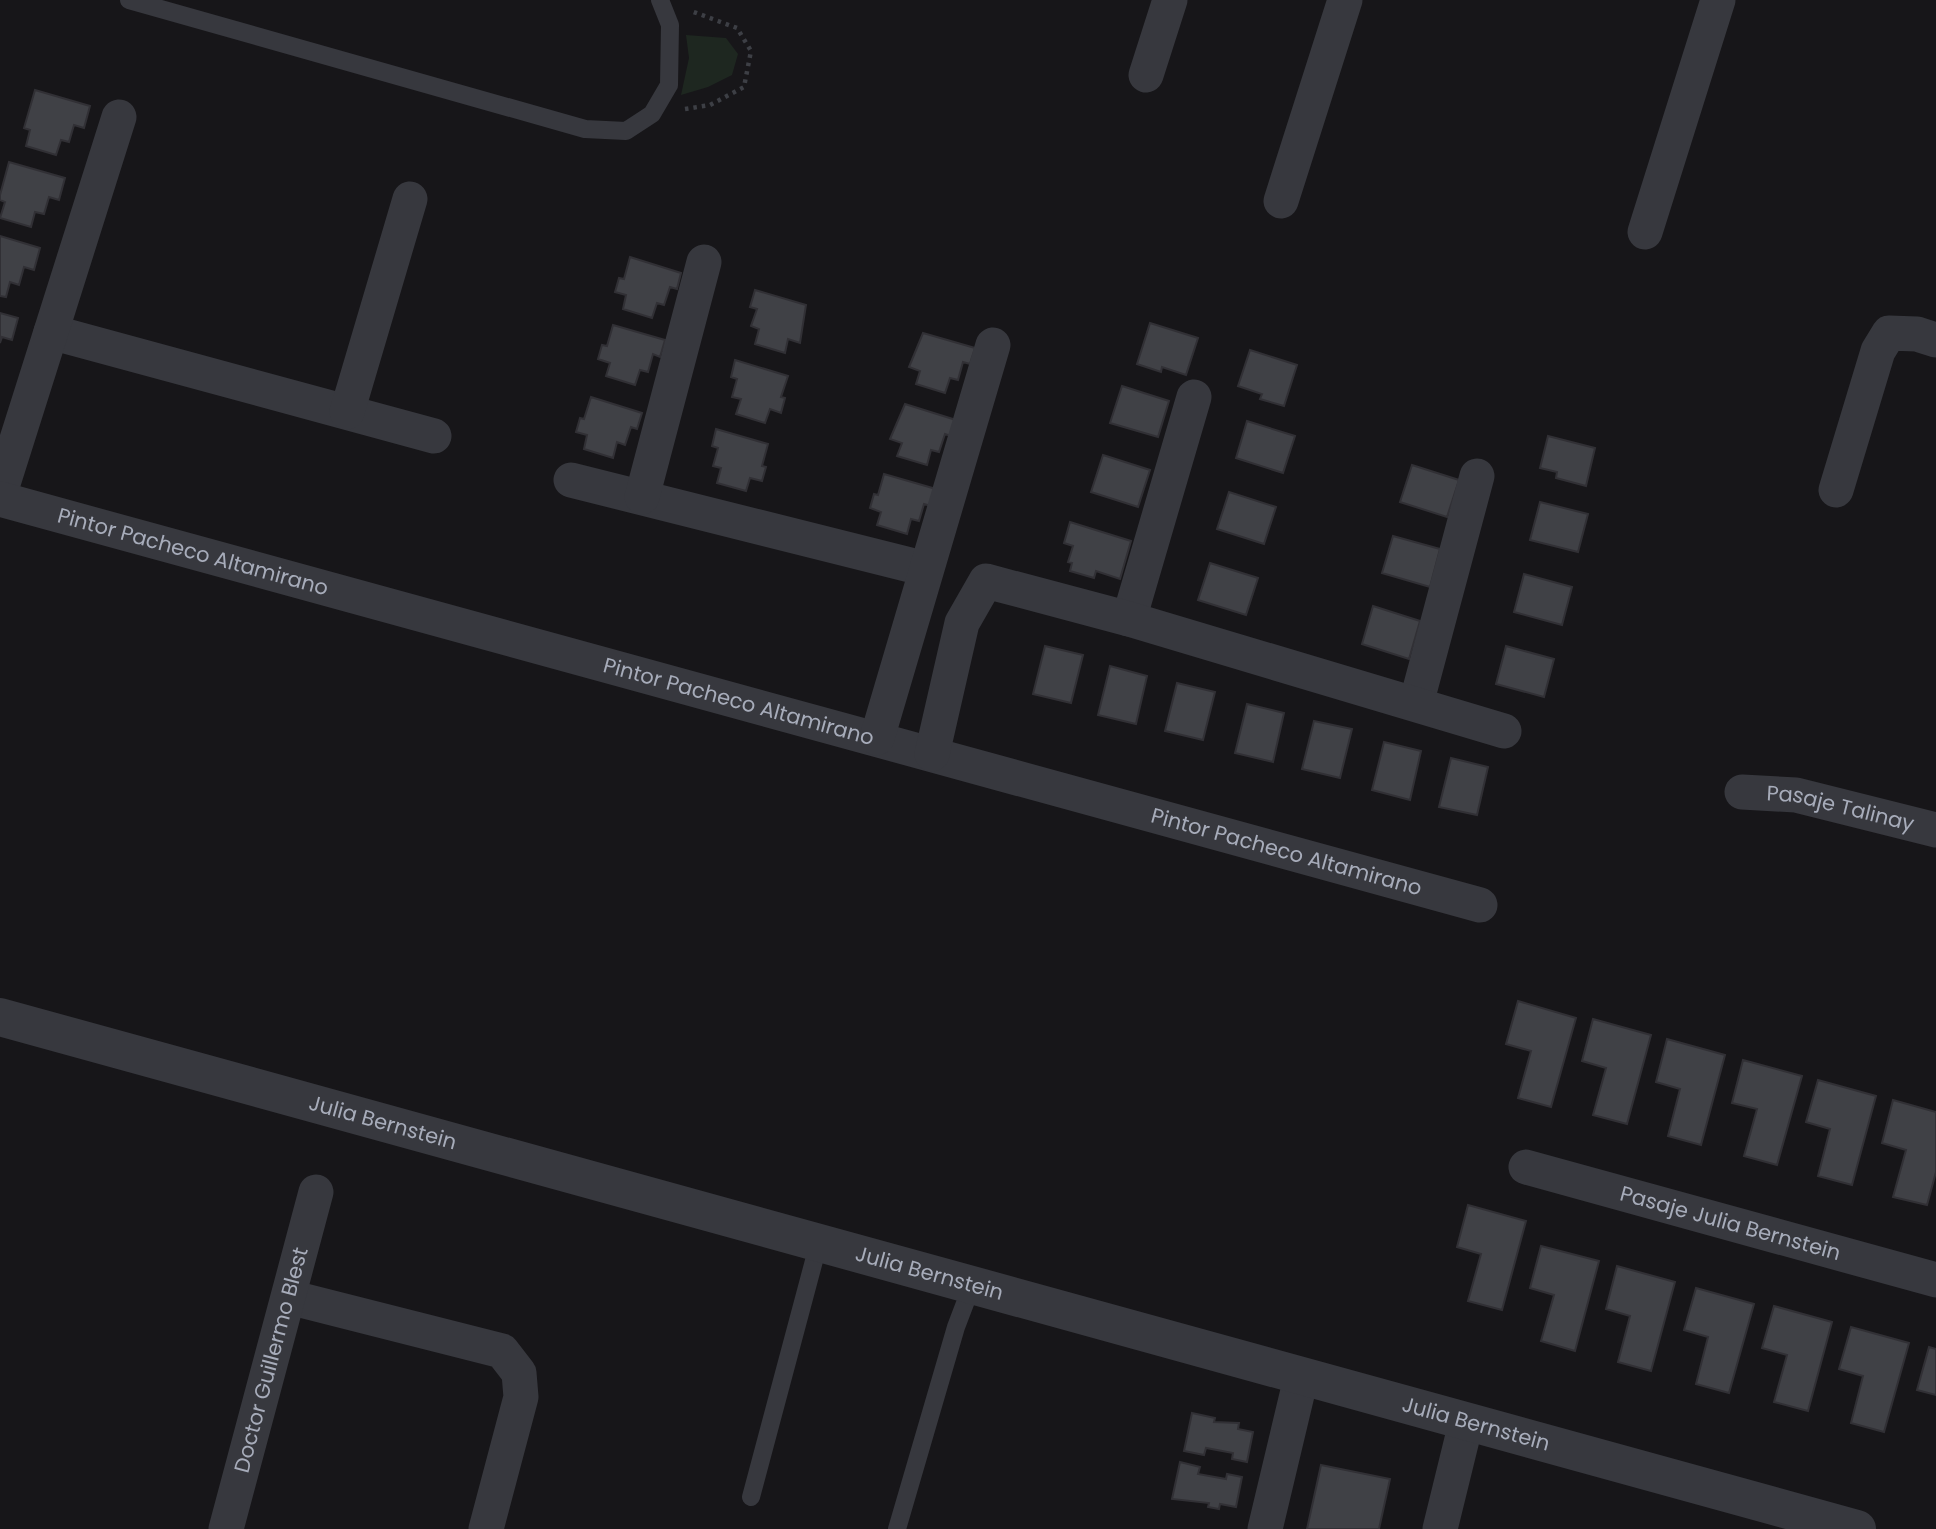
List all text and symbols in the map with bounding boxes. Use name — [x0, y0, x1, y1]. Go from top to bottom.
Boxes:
street label: Pintor Pacheco Altamirano — [54, 500, 332, 602]
street label: Pintor Pacheco Altamirano — [600, 650, 878, 752]
street label: Pasaje Talinay — [1766, 778, 1918, 838]
street label: Pintor Pacheco Altamirano — [1148, 800, 1425, 902]
street label: Julia Bernstein — [306, 1088, 460, 1156]
street label: Pasaje Julia Bernstein — [1617, 1179, 1844, 1267]
street label: Julia Bernstein — [852, 1239, 1007, 1307]
street label: Doctor Guillermo Blest — [227, 1244, 315, 1476]
street label: Julia Bernstein — [1399, 1389, 1553, 1458]

